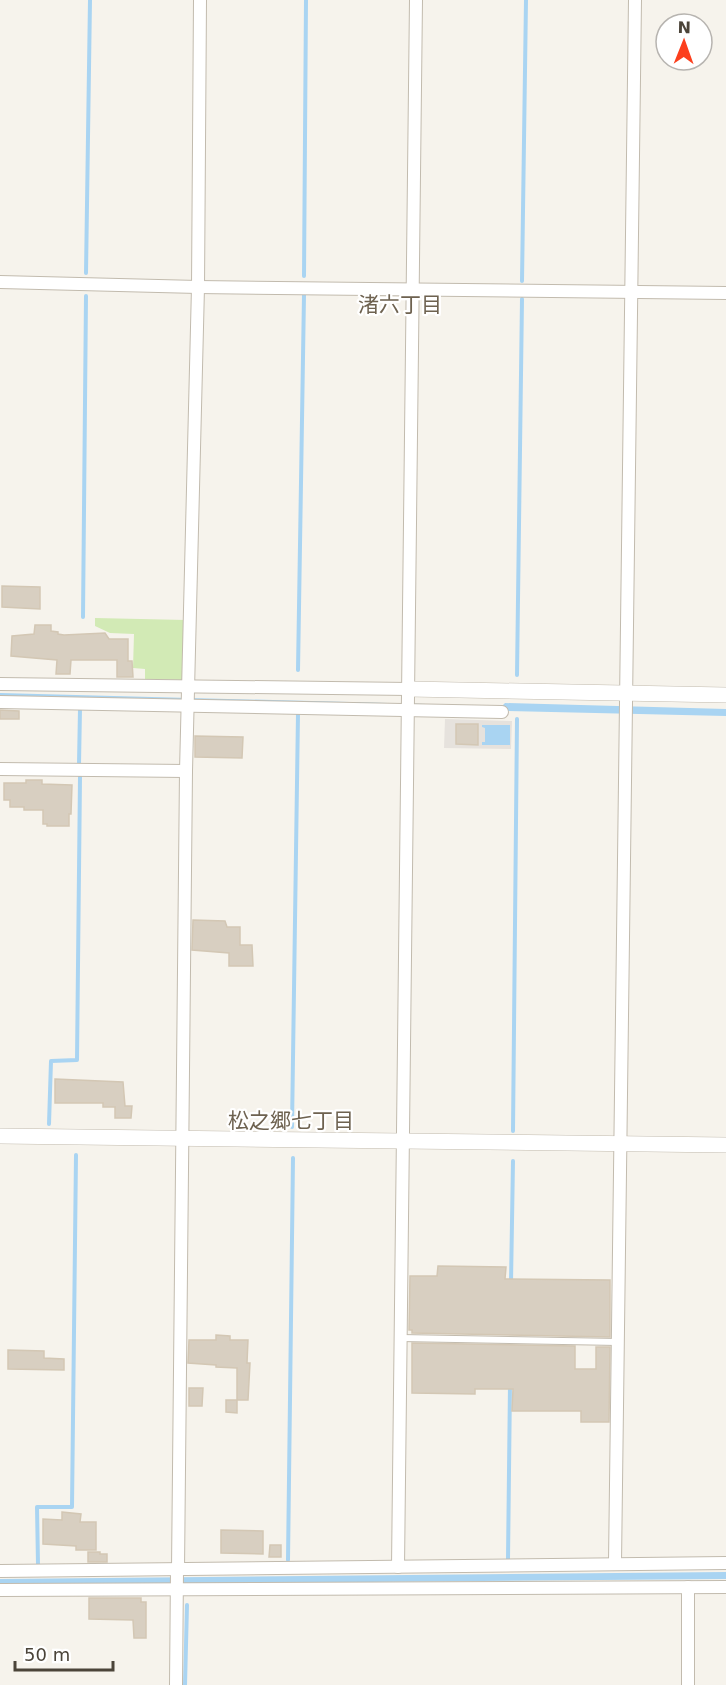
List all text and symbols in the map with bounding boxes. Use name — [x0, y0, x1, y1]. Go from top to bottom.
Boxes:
north arrow — [654, 12, 714, 72]
text: N — [677, 18, 691, 37]
district label: 渚六丁目 — [358, 293, 442, 317]
district label: 松之郷七丁目 — [228, 1109, 354, 1133]
scale bar — [15, 1634, 112, 1672]
text: 50 m — [24, 1644, 70, 1665]

